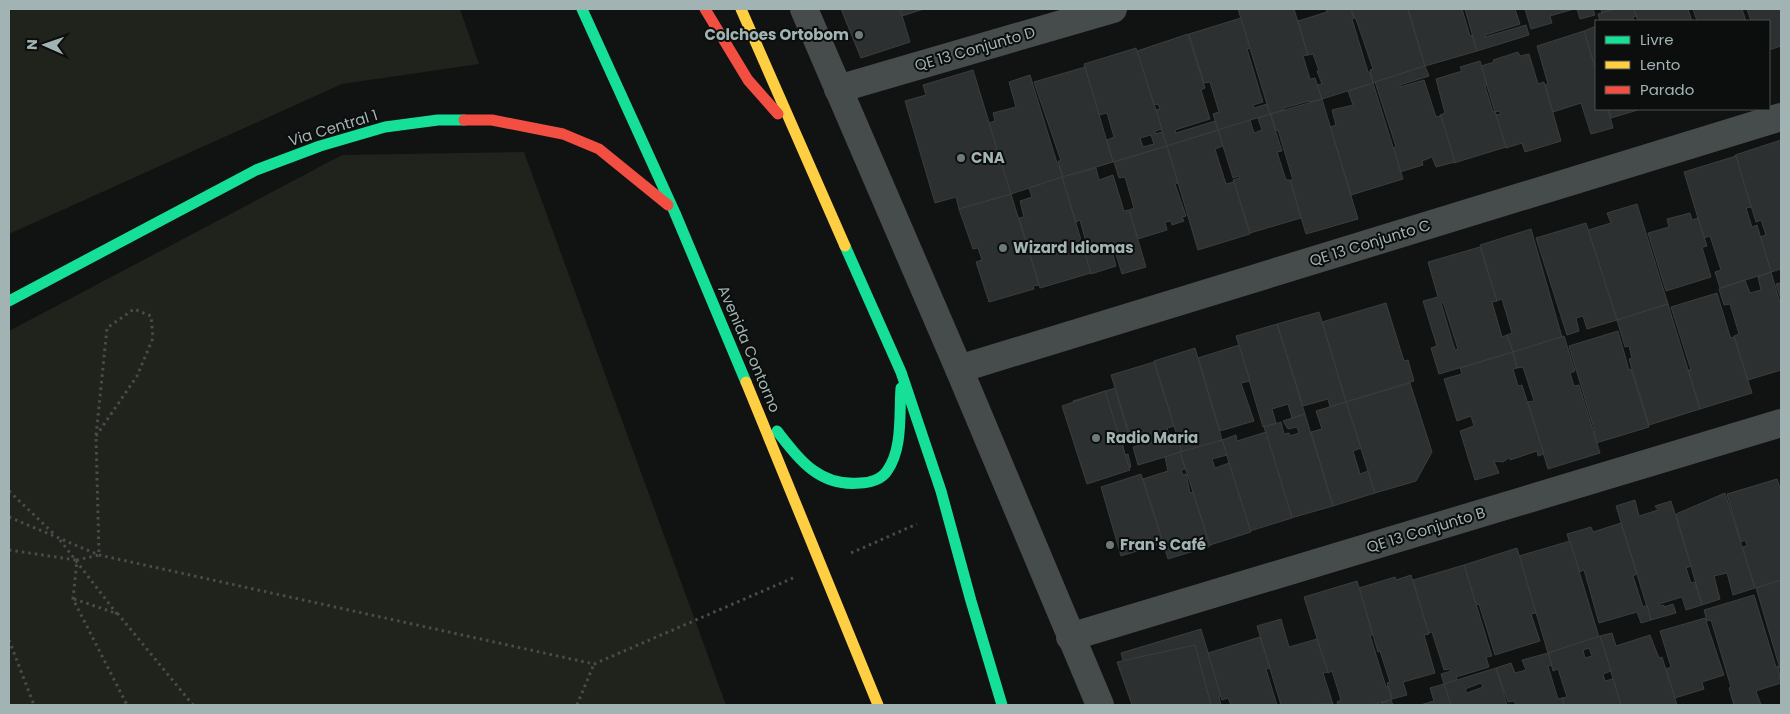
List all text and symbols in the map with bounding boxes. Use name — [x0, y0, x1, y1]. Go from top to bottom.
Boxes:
north arrow — [20, 20, 70, 70]
legend — [1595, 20, 1770, 110]
street label: QE 13 Conjunto D — [912, 21, 1038, 76]
place label: Colchoes Ortobom — [705, 24, 849, 45]
marker: Colchoes Ortobom — [853, 29, 865, 41]
text: Livre — [1640, 29, 1673, 50]
text: N — [22, 39, 42, 50]
text: Lento — [1640, 54, 1680, 75]
text: Parado — [1640, 79, 1694, 100]
street label: Via Central 1 — [286, 104, 380, 151]
place label: CNA — [971, 147, 1005, 168]
marker: CNA — [955, 152, 967, 164]
street label: QE 13 Conjunto C — [1307, 214, 1433, 271]
place label: Wizard Idiomas — [1013, 237, 1134, 258]
marker: Wizard Idiomas — [997, 242, 1009, 254]
street label: Avenida Contorno — [713, 282, 786, 416]
place label: Radio Maria — [1106, 427, 1198, 448]
marker: Radio Maria — [1090, 432, 1102, 444]
street label: QE 13 Conjunto B — [1364, 501, 1488, 558]
place label: Fran's Café — [1120, 534, 1206, 555]
marker: Fran's Café — [1104, 539, 1116, 551]

